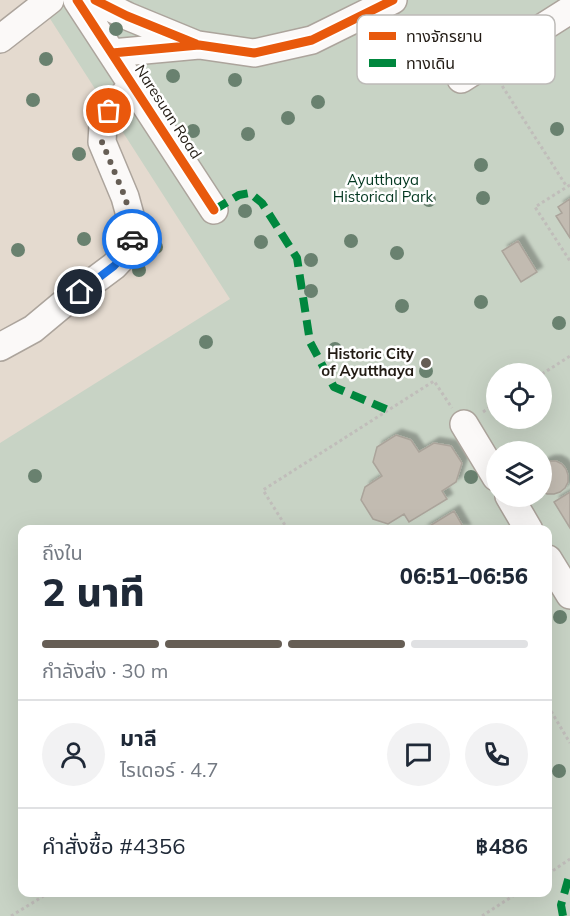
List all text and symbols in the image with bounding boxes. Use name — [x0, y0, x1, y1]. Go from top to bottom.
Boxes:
legend — [357, 15, 555, 84]
text: ทางจักรยาน — [406, 26, 483, 46]
text: ทางเดิน — [406, 53, 455, 73]
street label: Naresuan Road — [131, 61, 206, 162]
pin — [83, 85, 134, 136]
icon: bag — [92, 94, 125, 127]
park label: Ayutthaya Historical Park — [333, 170, 434, 206]
courier — [102, 209, 162, 269]
icon: car — [116, 223, 149, 256]
pin — [54, 266, 105, 317]
icon: home — [63, 275, 96, 308]
place label: Historic City of Ayutthaya — [321, 344, 415, 380]
marker: Historic City of Ayutthaya — [419, 356, 433, 370]
map controls — [486, 363, 552, 507]
button: locate — [486, 363, 552, 429]
button: layers — [486, 441, 552, 507]
text: ถึงใน — [42, 540, 83, 565]
text: 06:51–06:56 — [400, 562, 528, 590]
text: 2 นาที — [42, 567, 145, 616]
text: กำลังส่ง · 30 m — [42, 658, 168, 683]
button: person — [42, 723, 105, 786]
button: chat — [387, 723, 450, 786]
button: phone — [465, 723, 528, 786]
text: มาลี — [120, 724, 157, 752]
text: ไรเดอร์ · 4.7 — [120, 757, 219, 782]
text: คำสั่งซื้อ #4356 — [42, 832, 185, 860]
text: ฿486 — [476, 832, 528, 860]

